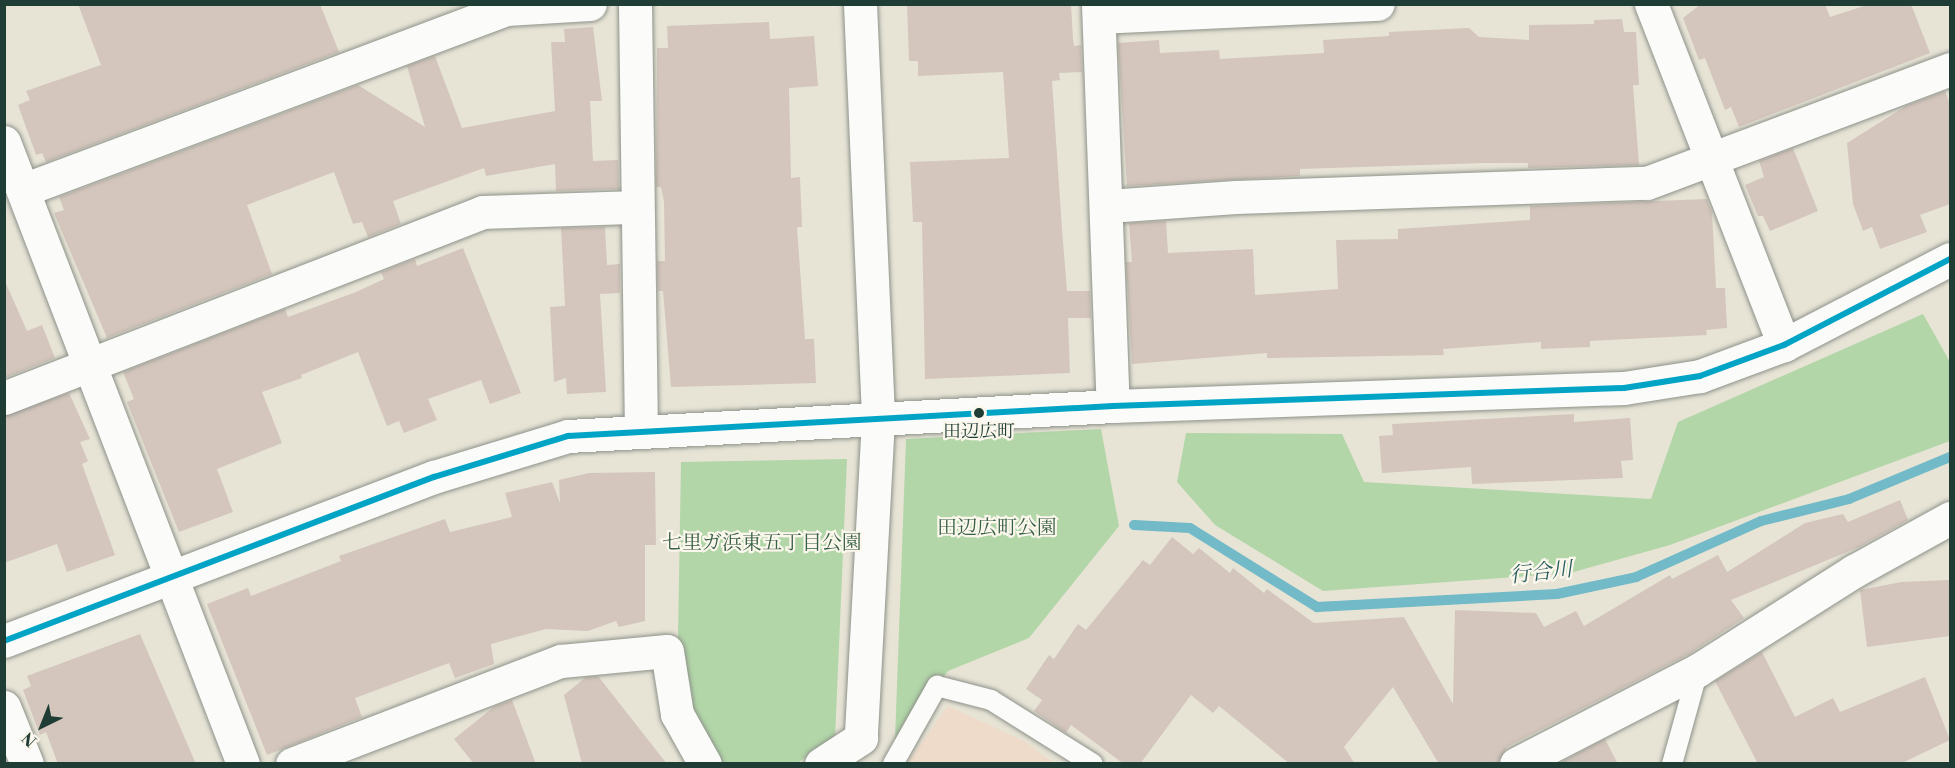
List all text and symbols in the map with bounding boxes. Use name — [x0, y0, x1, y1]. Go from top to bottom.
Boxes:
marker: 田辺広町 — [973, 407, 985, 419]
place label: 田辺広町 — [943, 421, 1015, 443]
park label: 田辺広町公園 — [937, 516, 1057, 540]
park label: 七里ガ浜東五丁目公園 — [662, 531, 862, 555]
water label: 行合川 — [1508, 557, 1574, 589]
north arrow — [12, 696, 72, 756]
text: N — [18, 728, 41, 751]

